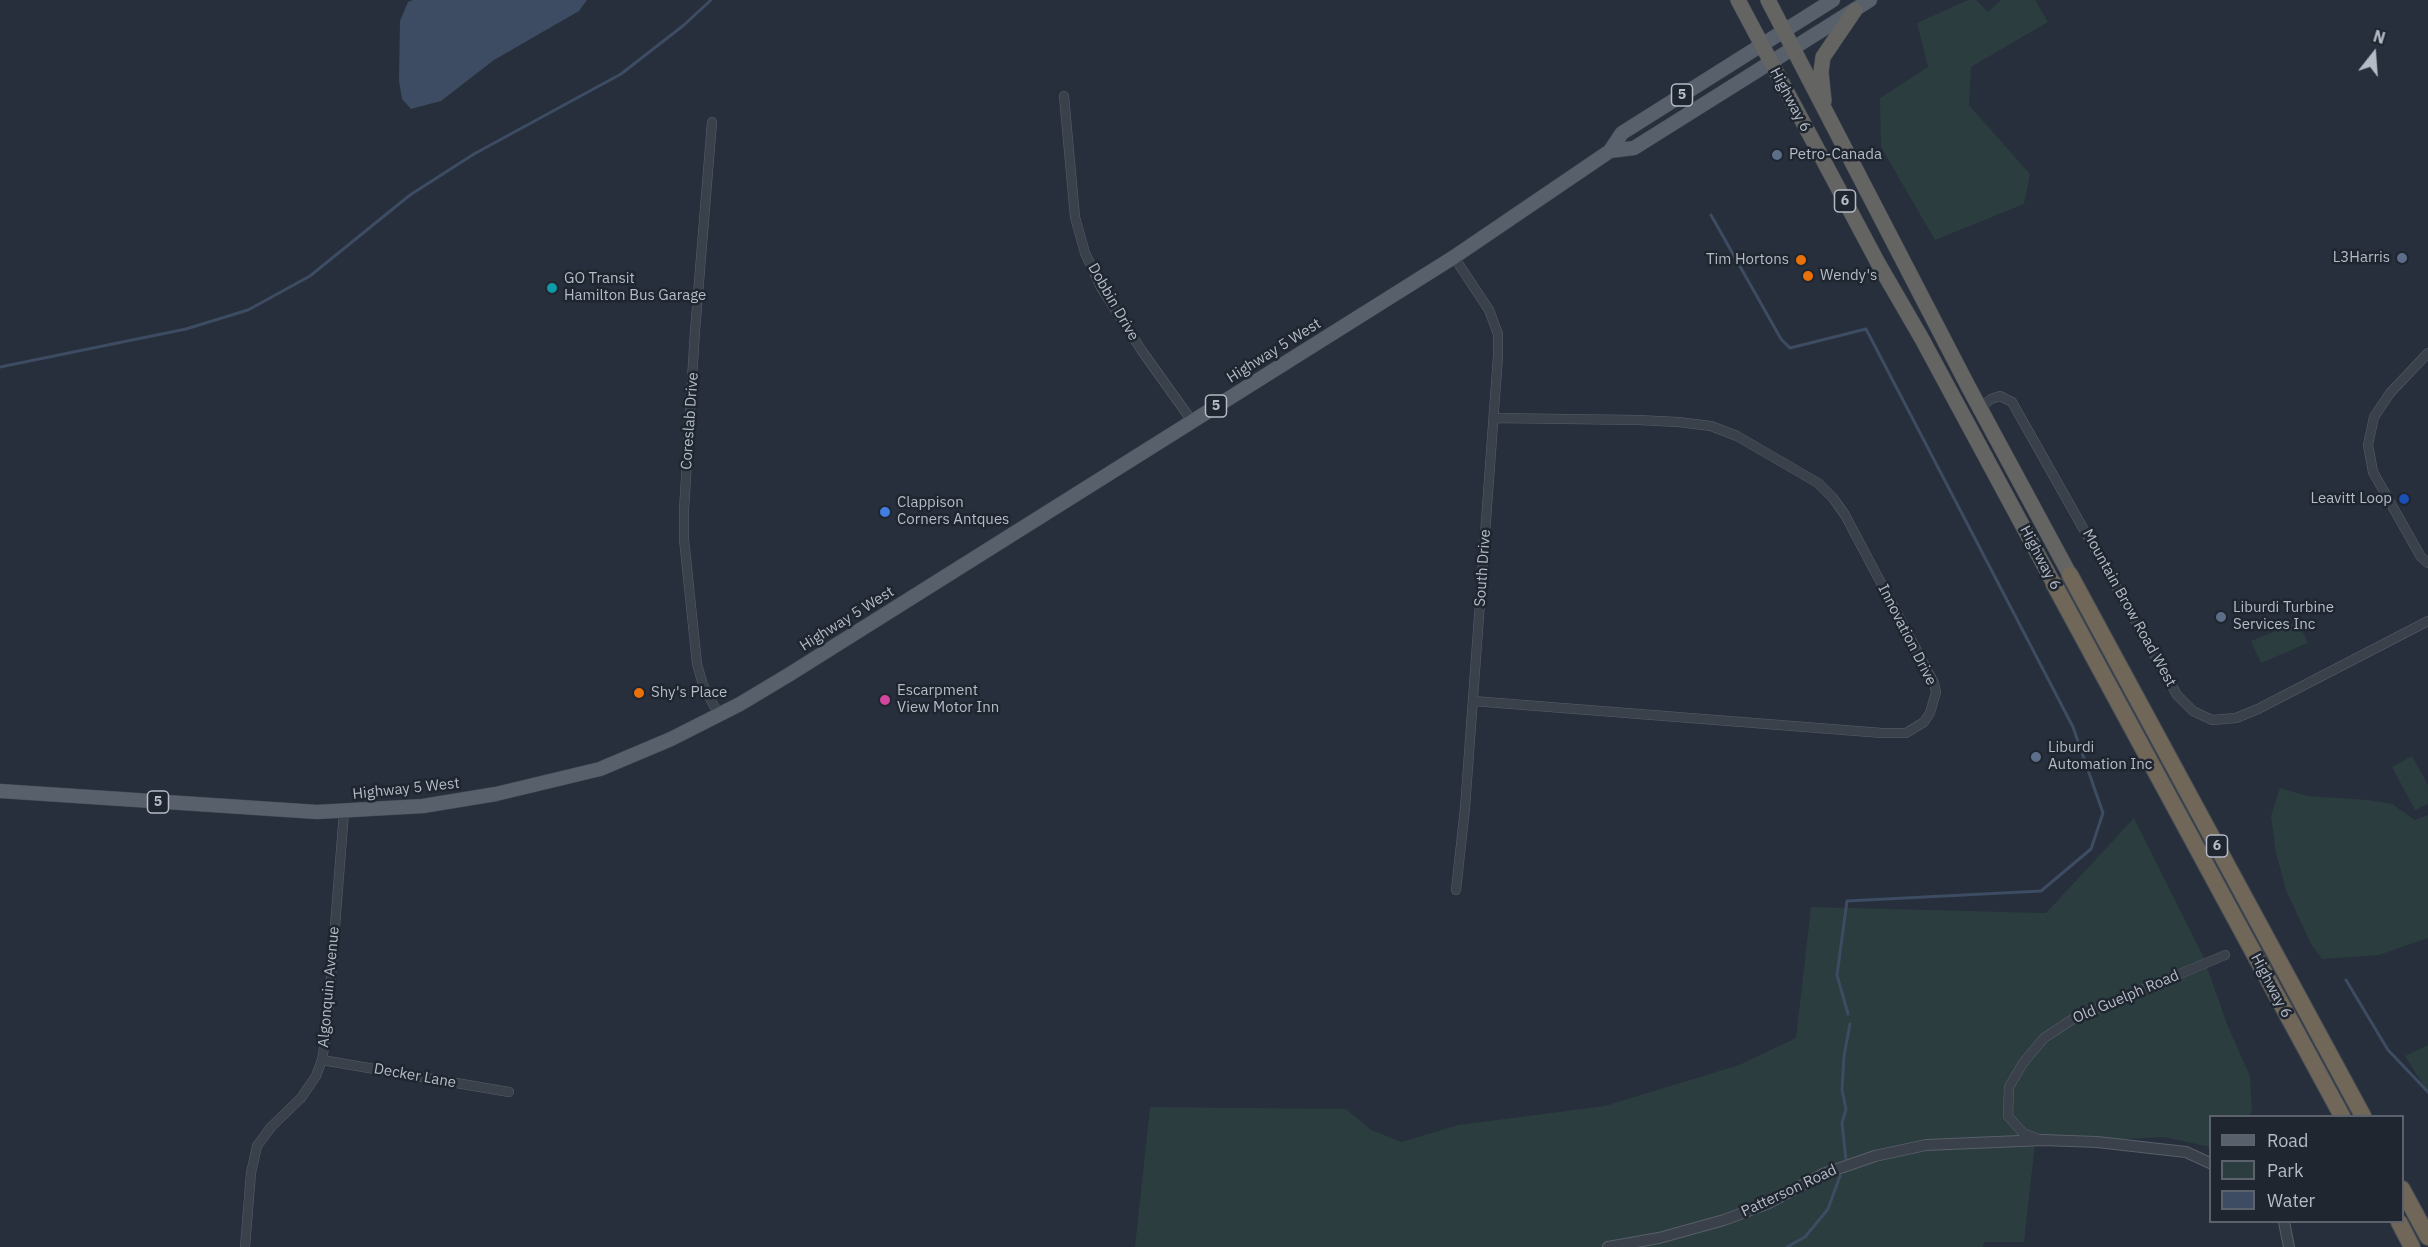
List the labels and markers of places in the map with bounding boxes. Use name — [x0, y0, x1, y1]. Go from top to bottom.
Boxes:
place label: Petro-Canada — [1789, 146, 1882, 164]
marker: Petro-Canada — [1770, 148, 1784, 162]
place label: L3Harris — [2333, 249, 2390, 267]
place label: Tim Hortons — [1706, 251, 1789, 269]
marker: L3Harris — [2395, 251, 2409, 265]
marker: Tim Hortons — [1794, 253, 1808, 267]
place label: Wendy's — [1820, 267, 1877, 285]
marker: Wendy's — [1801, 269, 1815, 283]
place label: GO Transit Hamilton Bus Garage — [564, 270, 706, 305]
marker: GO Transit Hamilton Bus Garage — [545, 281, 559, 295]
place label: Leavitt Loop — [2311, 490, 2392, 508]
marker: Leavitt Loop — [2397, 492, 2411, 506]
place label: Clappison Corners Antques — [897, 494, 1009, 529]
marker: Clappison Corners Antques — [878, 505, 892, 519]
place label: Liburdi Turbine Services Inc — [2233, 599, 2334, 634]
marker: Liburdi Turbine Services Inc — [2214, 610, 2228, 624]
place label: Escarpment View Motor Inn — [897, 682, 999, 717]
place label: Shy's Place — [651, 684, 727, 702]
marker: Shy's Place — [632, 686, 646, 700]
marker: Escarpment View Motor Inn — [878, 693, 892, 707]
place label: Liburdi Automation Inc — [2048, 739, 2152, 774]
marker: Liburdi Automation Inc — [2029, 750, 2043, 764]

